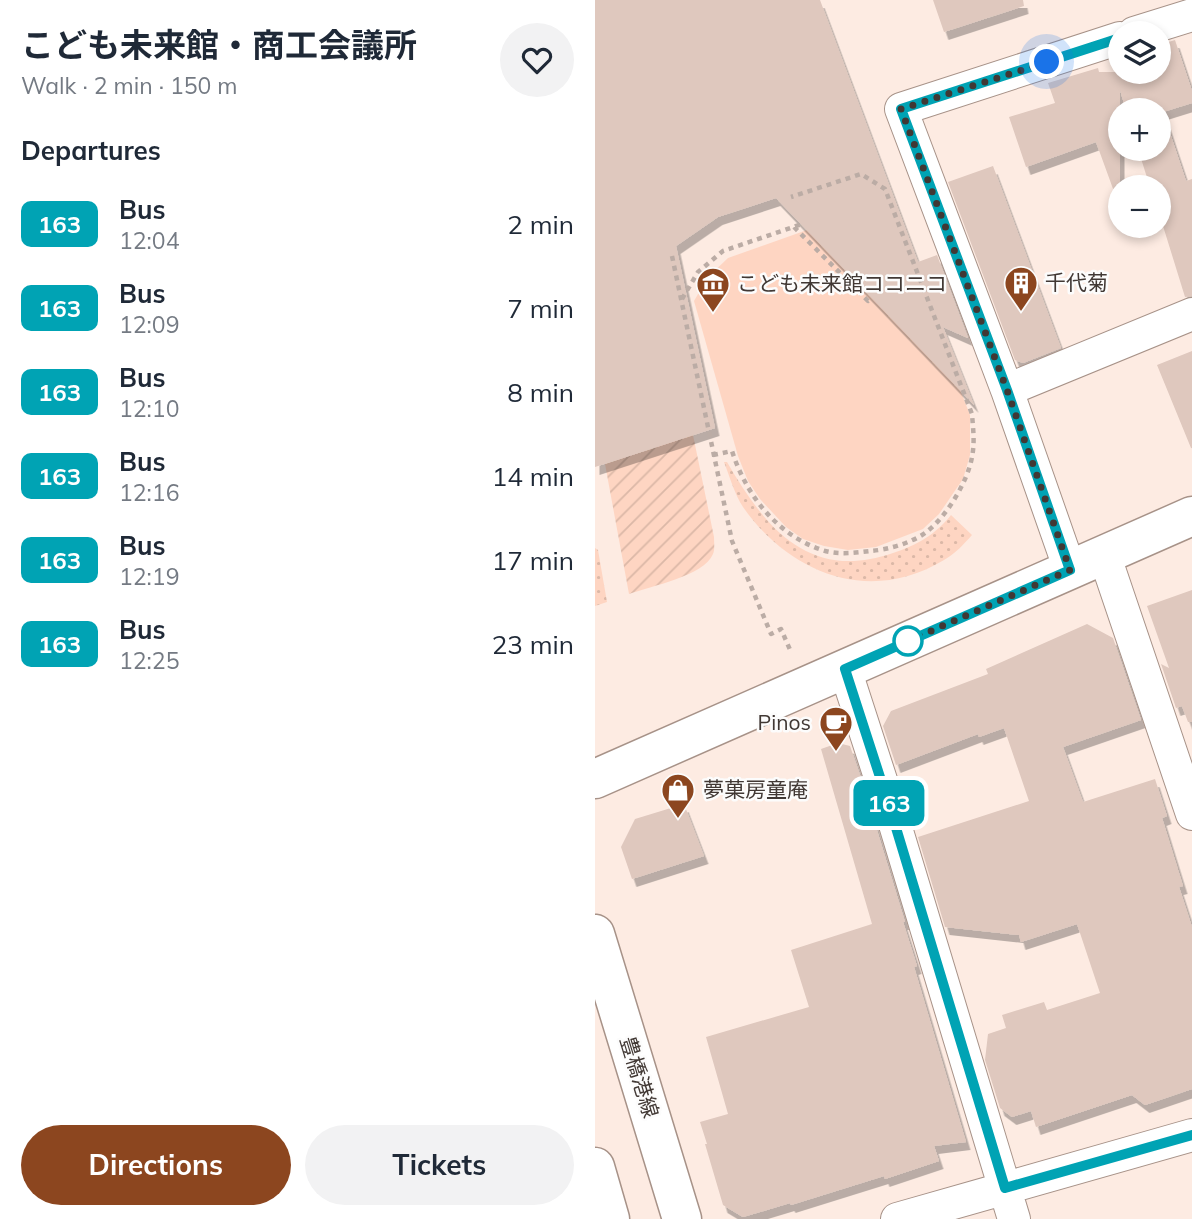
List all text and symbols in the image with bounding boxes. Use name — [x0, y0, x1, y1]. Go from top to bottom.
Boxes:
map controls — [1108, 21, 1171, 238]
button: layers — [1108, 21, 1171, 84]
button: heart — [500, 23, 574, 97]
text: こども未来館・商工会議所 — [21, 24, 417, 65]
your location — [1029, 44, 1064, 79]
text: Walk · 2 min · 150 m — [21, 71, 238, 100]
button: + — [1108, 98, 1171, 161]
text: Departures — [21, 134, 161, 167]
button: − — [1108, 175, 1171, 238]
text: Bus — [119, 193, 165, 226]
text: 2 min — [507, 208, 574, 241]
text: 163 — [38, 209, 81, 239]
text: 12:04 — [119, 226, 179, 255]
building icon: 千代菊 — [1002, 264, 1040, 313]
museum icon: こども未来館ココニコ — [694, 265, 732, 314]
place label: 千代菊 — [1045, 269, 1108, 295]
place label: こども未来館ココニコ — [737, 270, 947, 296]
text: Bus — [119, 277, 165, 310]
text: 7 min — [507, 292, 574, 325]
text: 163 — [38, 293, 81, 323]
text: 12:09 — [119, 310, 179, 339]
text: Bus — [119, 361, 165, 394]
text: 8 min — [507, 376, 574, 409]
text: 163 — [38, 377, 81, 407]
text: 12:10 — [119, 394, 179, 423]
text: Bus — [119, 445, 165, 478]
text: 14 min — [492, 460, 574, 493]
text: 163 — [38, 461, 81, 491]
text: 12:16 — [119, 478, 179, 507]
text: Bus — [119, 529, 165, 562]
text: 17 min — [492, 544, 574, 577]
text: 163 — [38, 545, 81, 575]
text: 12:19 — [119, 562, 179, 591]
text: Bus — [119, 613, 165, 646]
unlabelled marker — [893, 626, 923, 656]
text: 23 min — [492, 628, 574, 661]
text: 163 — [38, 629, 81, 659]
text: 12:25 — [119, 646, 179, 675]
cafe icon: Pinos — [817, 704, 855, 753]
place label: Pinos — [758, 709, 811, 735]
shop icon: 夢菓房童庵 — [659, 771, 697, 820]
place label: 夢菓房童庵 — [703, 776, 808, 802]
line badge: 163 — [849, 780, 929, 826]
text: 163 — [867, 788, 911, 818]
street label: 豊橋港線 — [615, 1033, 665, 1121]
button: Directions — [21, 1125, 291, 1205]
button: Tickets — [305, 1125, 574, 1205]

